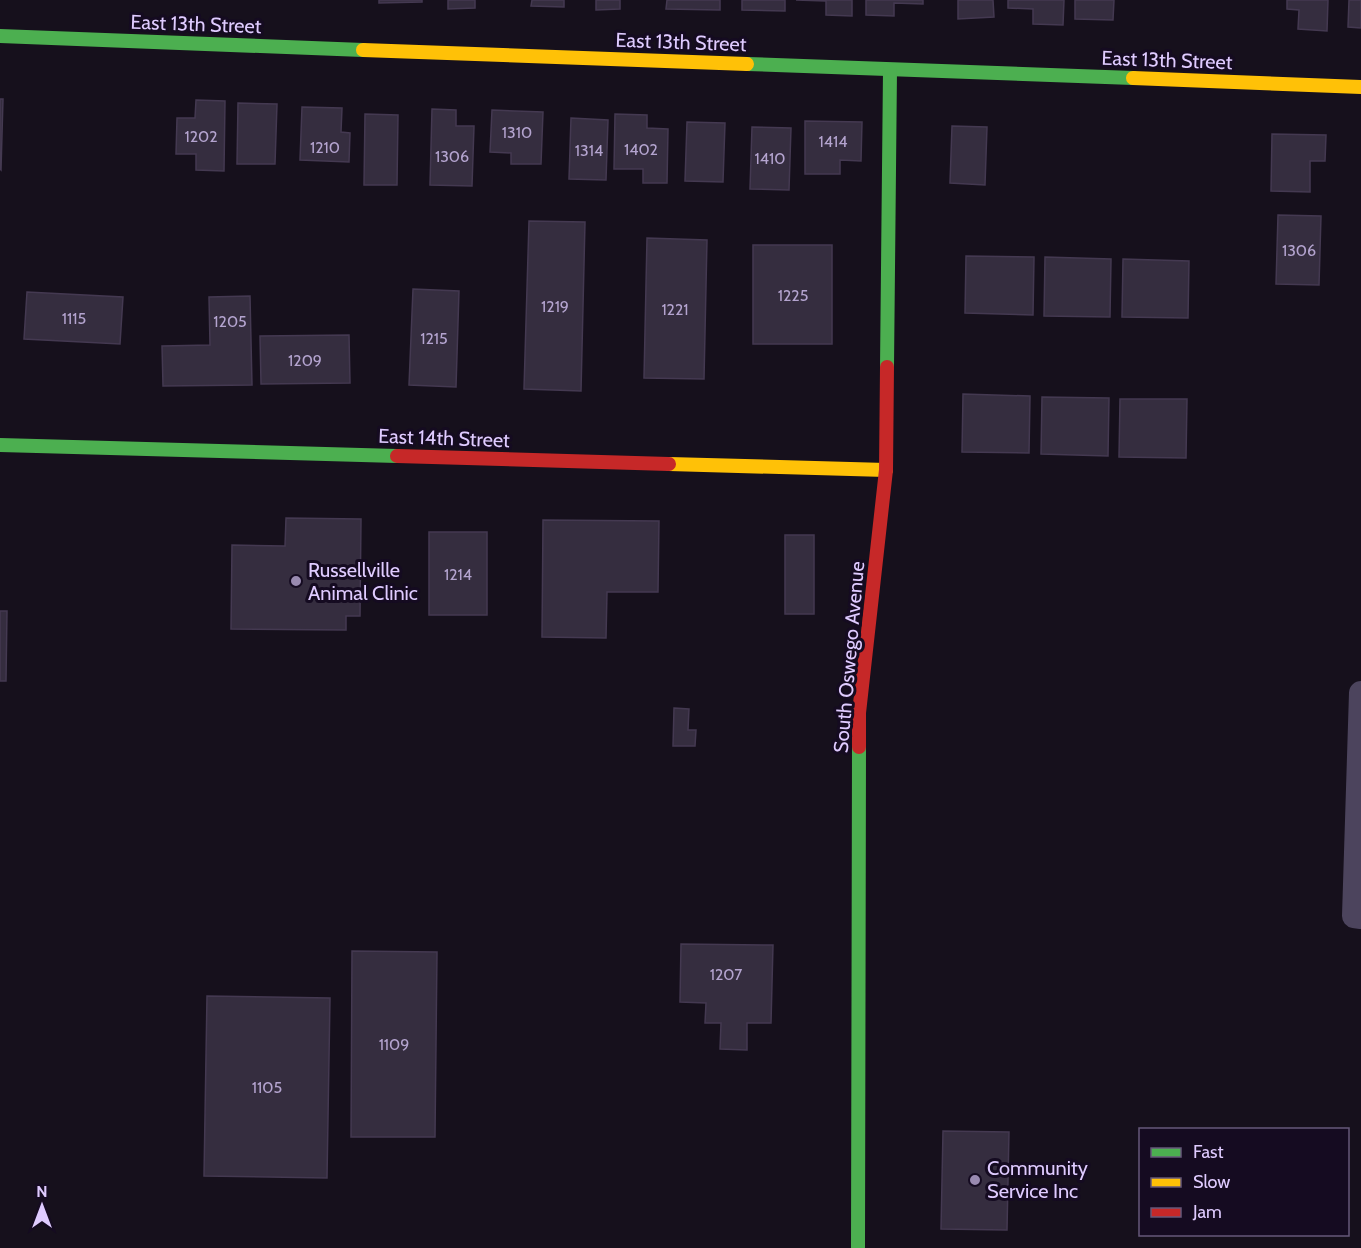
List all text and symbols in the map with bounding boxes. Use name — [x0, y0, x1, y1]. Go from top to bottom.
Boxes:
street label: East 13th Street — [130, 10, 262, 38]
street label: East 13th Street — [615, 28, 747, 56]
street label: East 13th Street — [1101, 46, 1233, 74]
house number: 1310 — [502, 123, 532, 142]
house number: 1202 — [184, 127, 218, 146]
house number: 1414 — [819, 132, 847, 151]
house number: 1210 — [310, 138, 340, 157]
house number: 1402 — [624, 140, 658, 159]
house number: 1314 — [575, 141, 603, 160]
house number: 1306 — [435, 147, 469, 166]
house number: 1410 — [755, 149, 785, 168]
house number: 1306 — [1282, 241, 1316, 260]
house number: 1225 — [778, 286, 808, 305]
house number: 1219 — [541, 297, 569, 316]
house number: 1221 — [661, 300, 689, 319]
house number: 1115 — [62, 309, 86, 328]
house number: 1205 — [213, 312, 247, 331]
house number: 1215 — [420, 329, 448, 348]
house number: 1209 — [288, 351, 322, 370]
street label: East 14th Street — [378, 424, 511, 452]
place label: Russellville Animal Clinic — [308, 558, 418, 605]
street label: South Oswego Avenue — [829, 560, 869, 754]
house number: 1214 — [444, 565, 472, 584]
marker: Russellville Animal Clinic — [289, 574, 303, 588]
house number: 1207 — [710, 965, 742, 984]
house number: 1109 — [379, 1035, 409, 1054]
house number: 1105 — [252, 1078, 282, 1097]
legend — [1139, 1128, 1349, 1236]
text: Fast — [1193, 1141, 1224, 1163]
place label: Community Service Inc — [987, 1156, 1088, 1203]
text: Slow — [1193, 1171, 1230, 1193]
marker: Community Service Inc — [968, 1173, 982, 1187]
north arrow — [12, 1176, 72, 1236]
text: N — [36, 1182, 48, 1201]
text: Jam — [1192, 1201, 1222, 1223]

